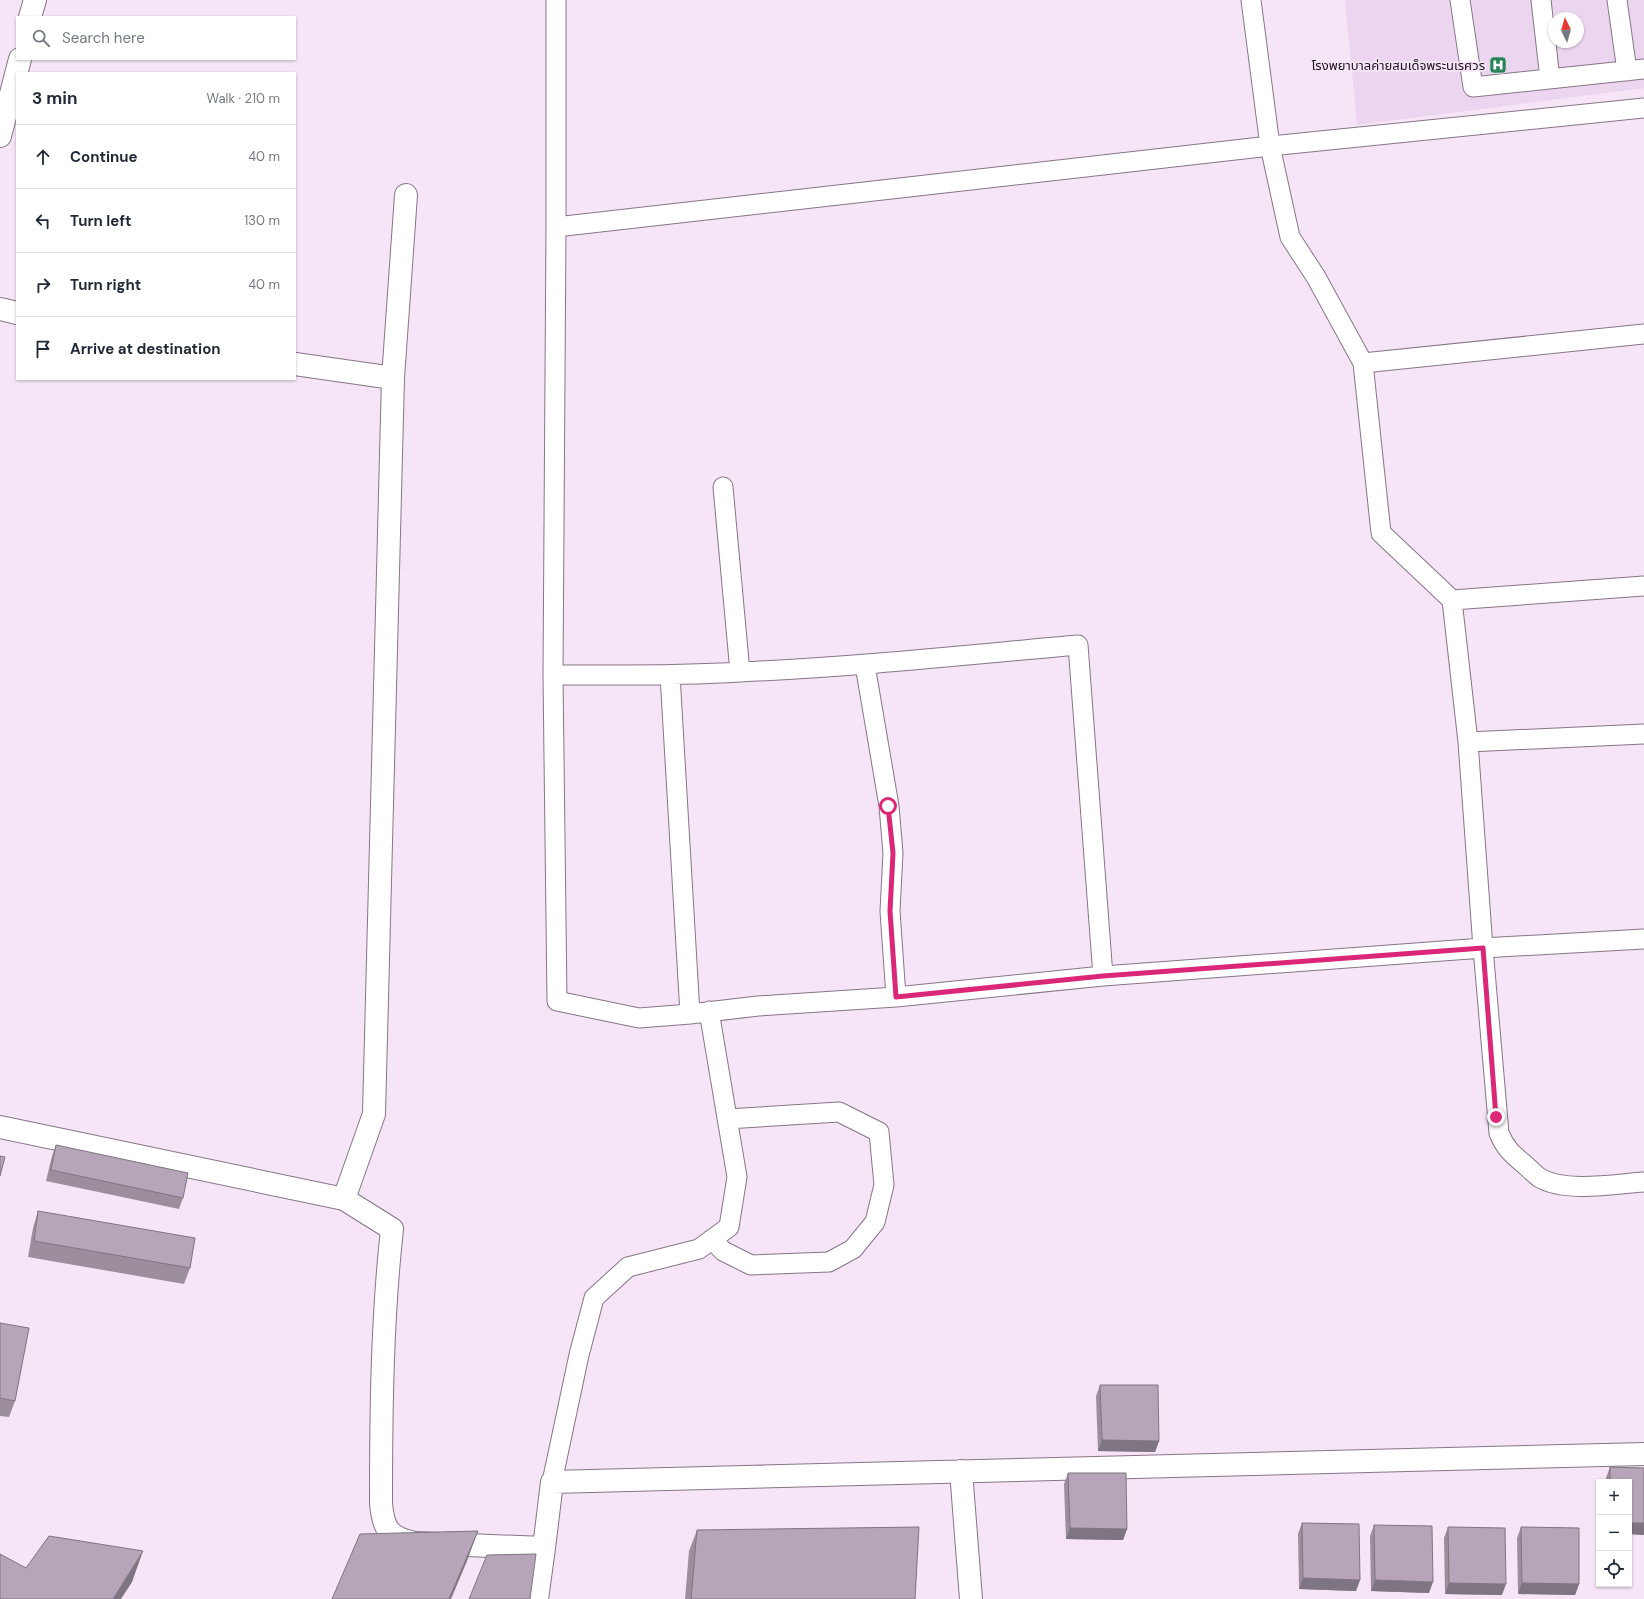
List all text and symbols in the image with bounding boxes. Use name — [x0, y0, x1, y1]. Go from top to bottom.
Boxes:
north arrow — [1548, 12, 1584, 48]
search box — [16, 16, 296, 60]
icon: search — [30, 27, 52, 49]
text: Search here — [62, 28, 145, 48]
hospital icon: โรงพยาบาลค่ายสมเด็จพระนเรศวร — [1488, 55, 1508, 75]
place label: โรงพยาบาลค่ายสมเด็จพระนเรศวร — [1311, 57, 1485, 74]
text: 3 min — [32, 87, 77, 109]
text: Walk · 210 m — [207, 90, 280, 107]
icon: ahead — [32, 146, 54, 168]
text: Continue — [70, 147, 138, 167]
text: 40 m — [248, 148, 280, 165]
icon: left — [32, 210, 54, 232]
text: Turn left — [70, 211, 131, 231]
text: 130 m — [244, 212, 280, 229]
icon: right — [32, 274, 54, 296]
text: Turn right — [70, 275, 141, 295]
text: 40 m — [248, 276, 280, 293]
icon: arrive — [32, 338, 54, 360]
text: Arrive at destination — [70, 339, 221, 359]
route start — [879, 797, 897, 815]
route end — [1487, 1108, 1505, 1126]
map controls — [1596, 1479, 1632, 1587]
button: + — [1596, 1479, 1632, 1515]
button: − — [1596, 1515, 1632, 1551]
button: locate — [1596, 1551, 1632, 1587]

